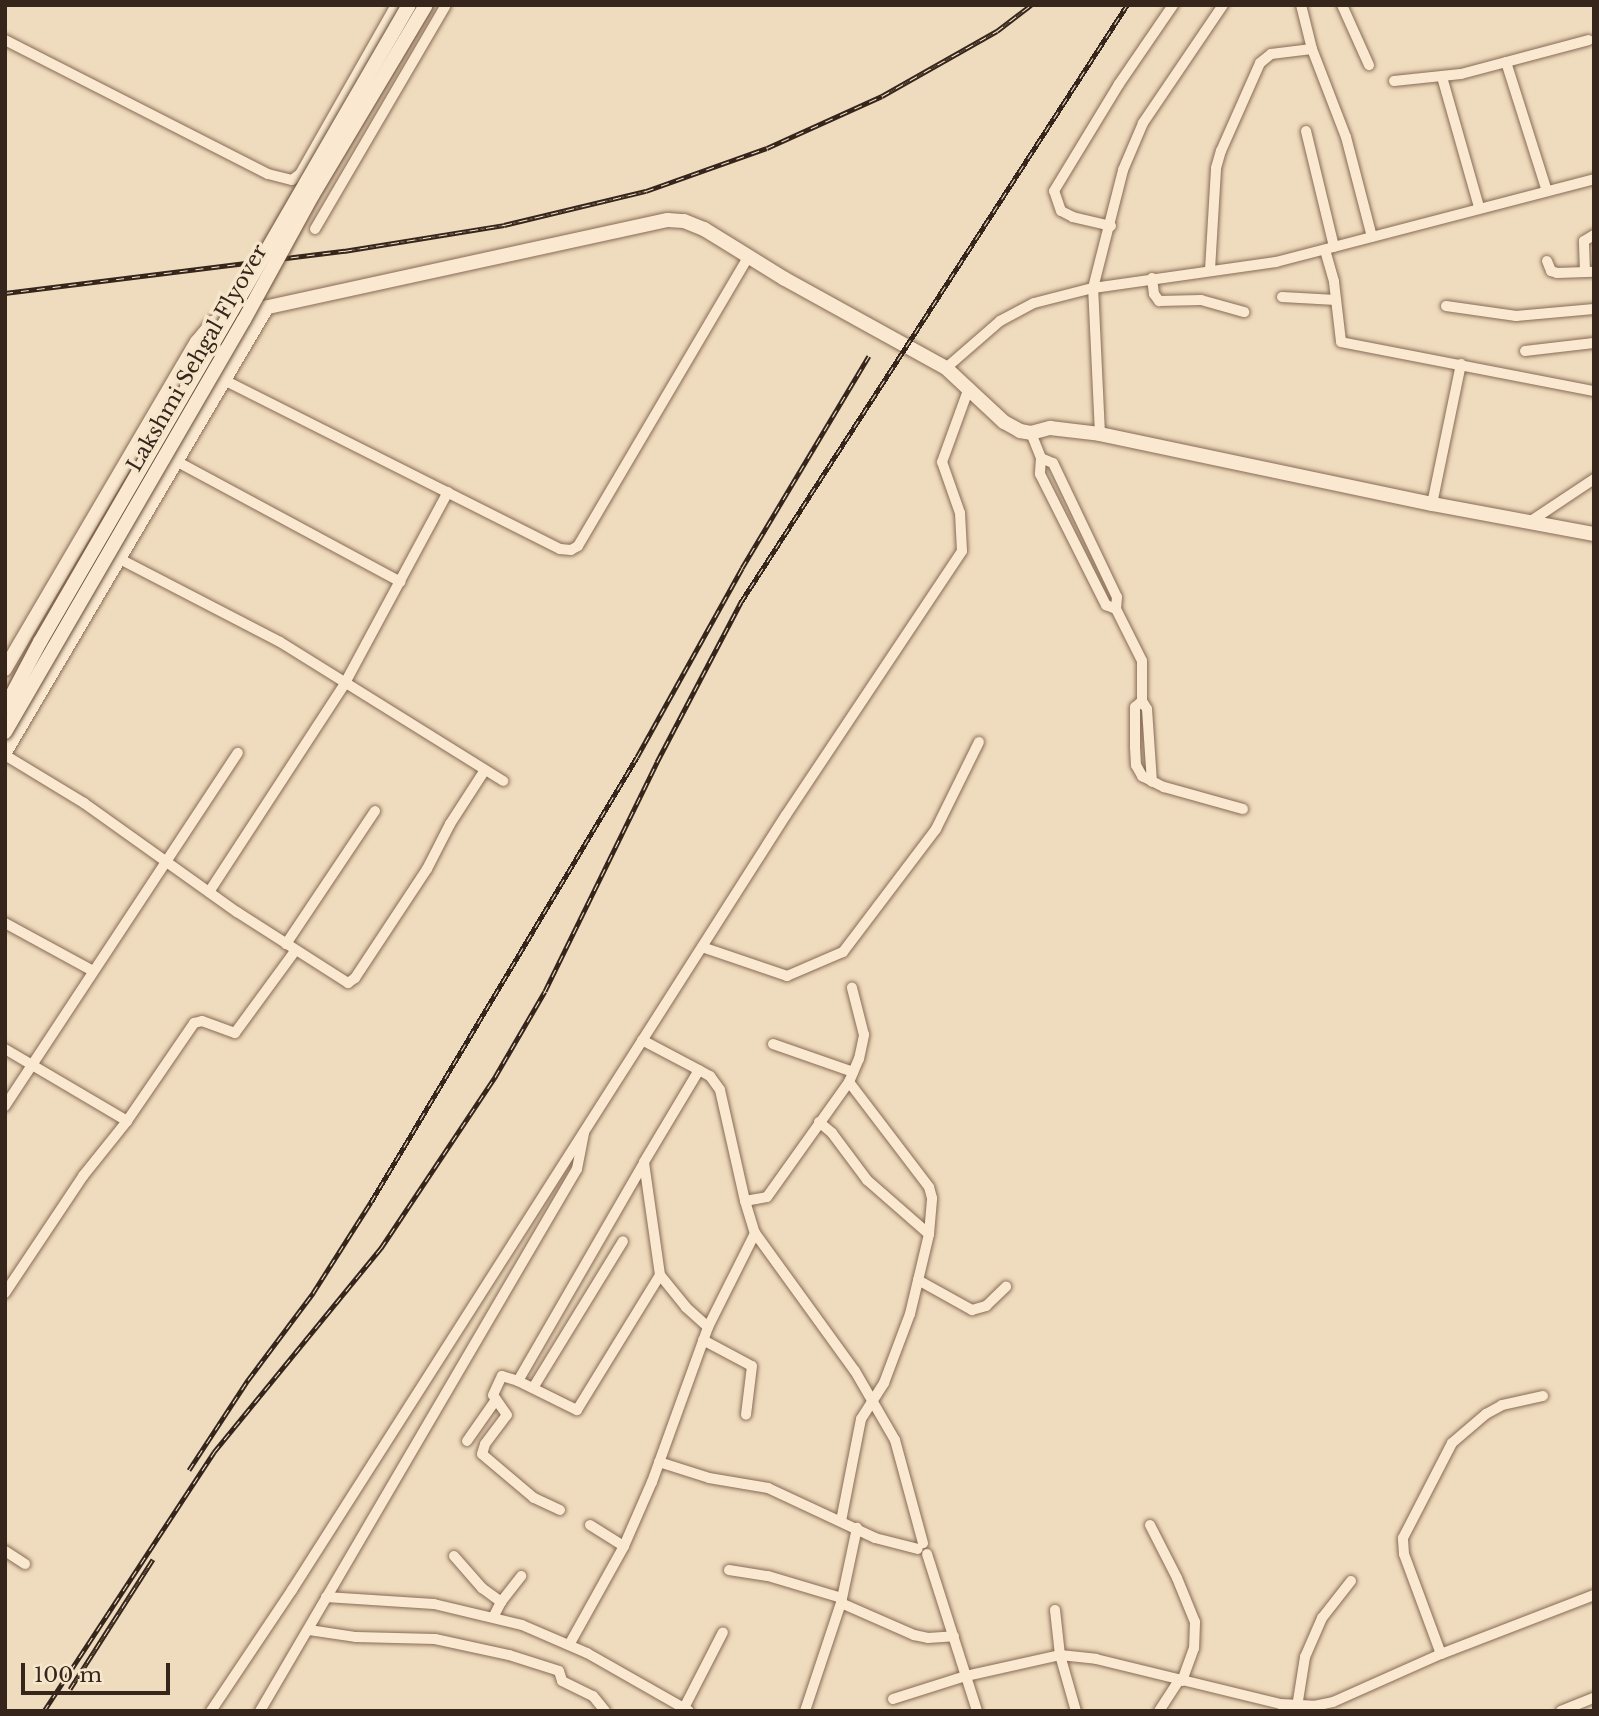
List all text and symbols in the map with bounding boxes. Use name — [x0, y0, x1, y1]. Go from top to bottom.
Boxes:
street label: Lakshmi Sehgal Flyover — [122, 240, 272, 476]
scale bar — [24, 1650, 173, 1694]
text: 100 m — [34, 1662, 102, 1688]

